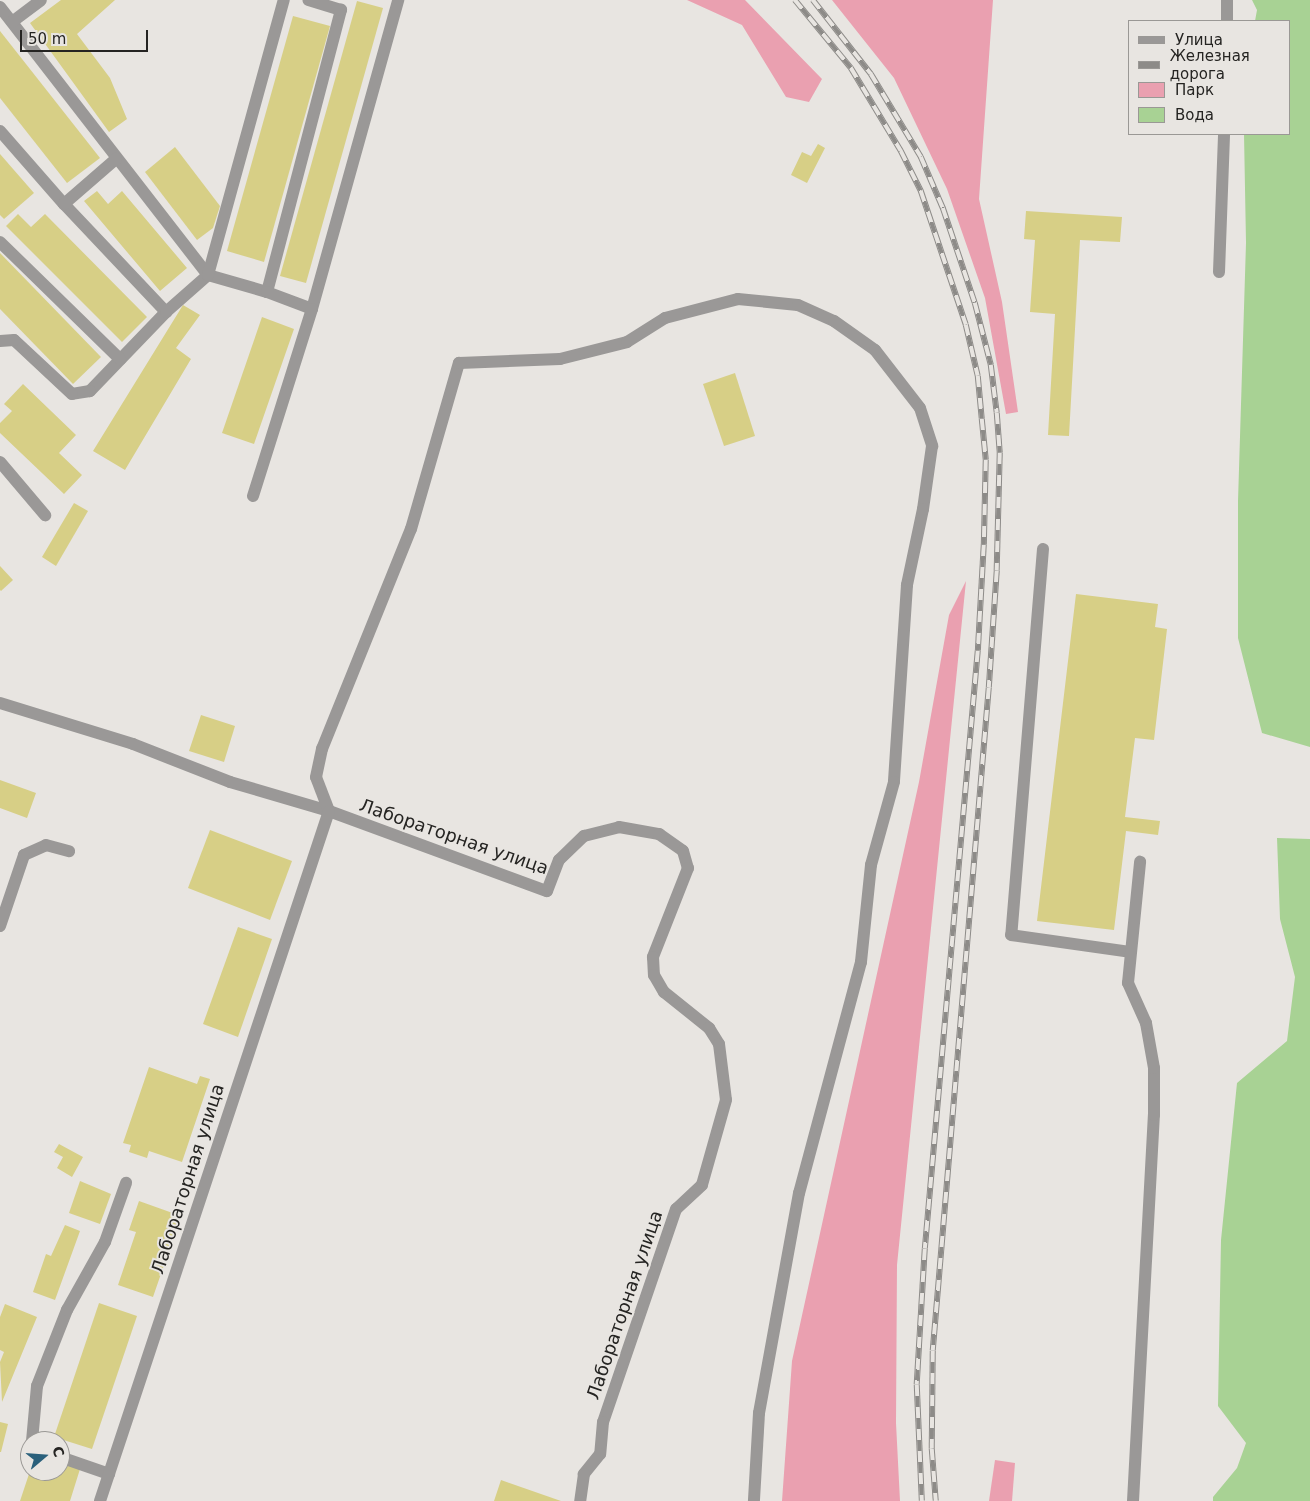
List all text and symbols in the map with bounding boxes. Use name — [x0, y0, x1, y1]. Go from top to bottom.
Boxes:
scale bar — [22, 20, 150, 52]
legend — [1128, 20, 1290, 135]
text: 50 m — [28, 30, 66, 48]
text: Улица — [1175, 31, 1223, 49]
text: Железная дорога — [1170, 47, 1250, 83]
text: Парк — [1175, 81, 1214, 99]
text: Вода — [1175, 106, 1214, 124]
street label: Лабораторная улица — [357, 794, 551, 880]
street label: Лабораторная улица — [147, 1081, 229, 1277]
street label: Лабораторная улица — [582, 1208, 668, 1402]
north arrow — [20, 1431, 70, 1481]
text: С — [49, 1444, 68, 1459]

